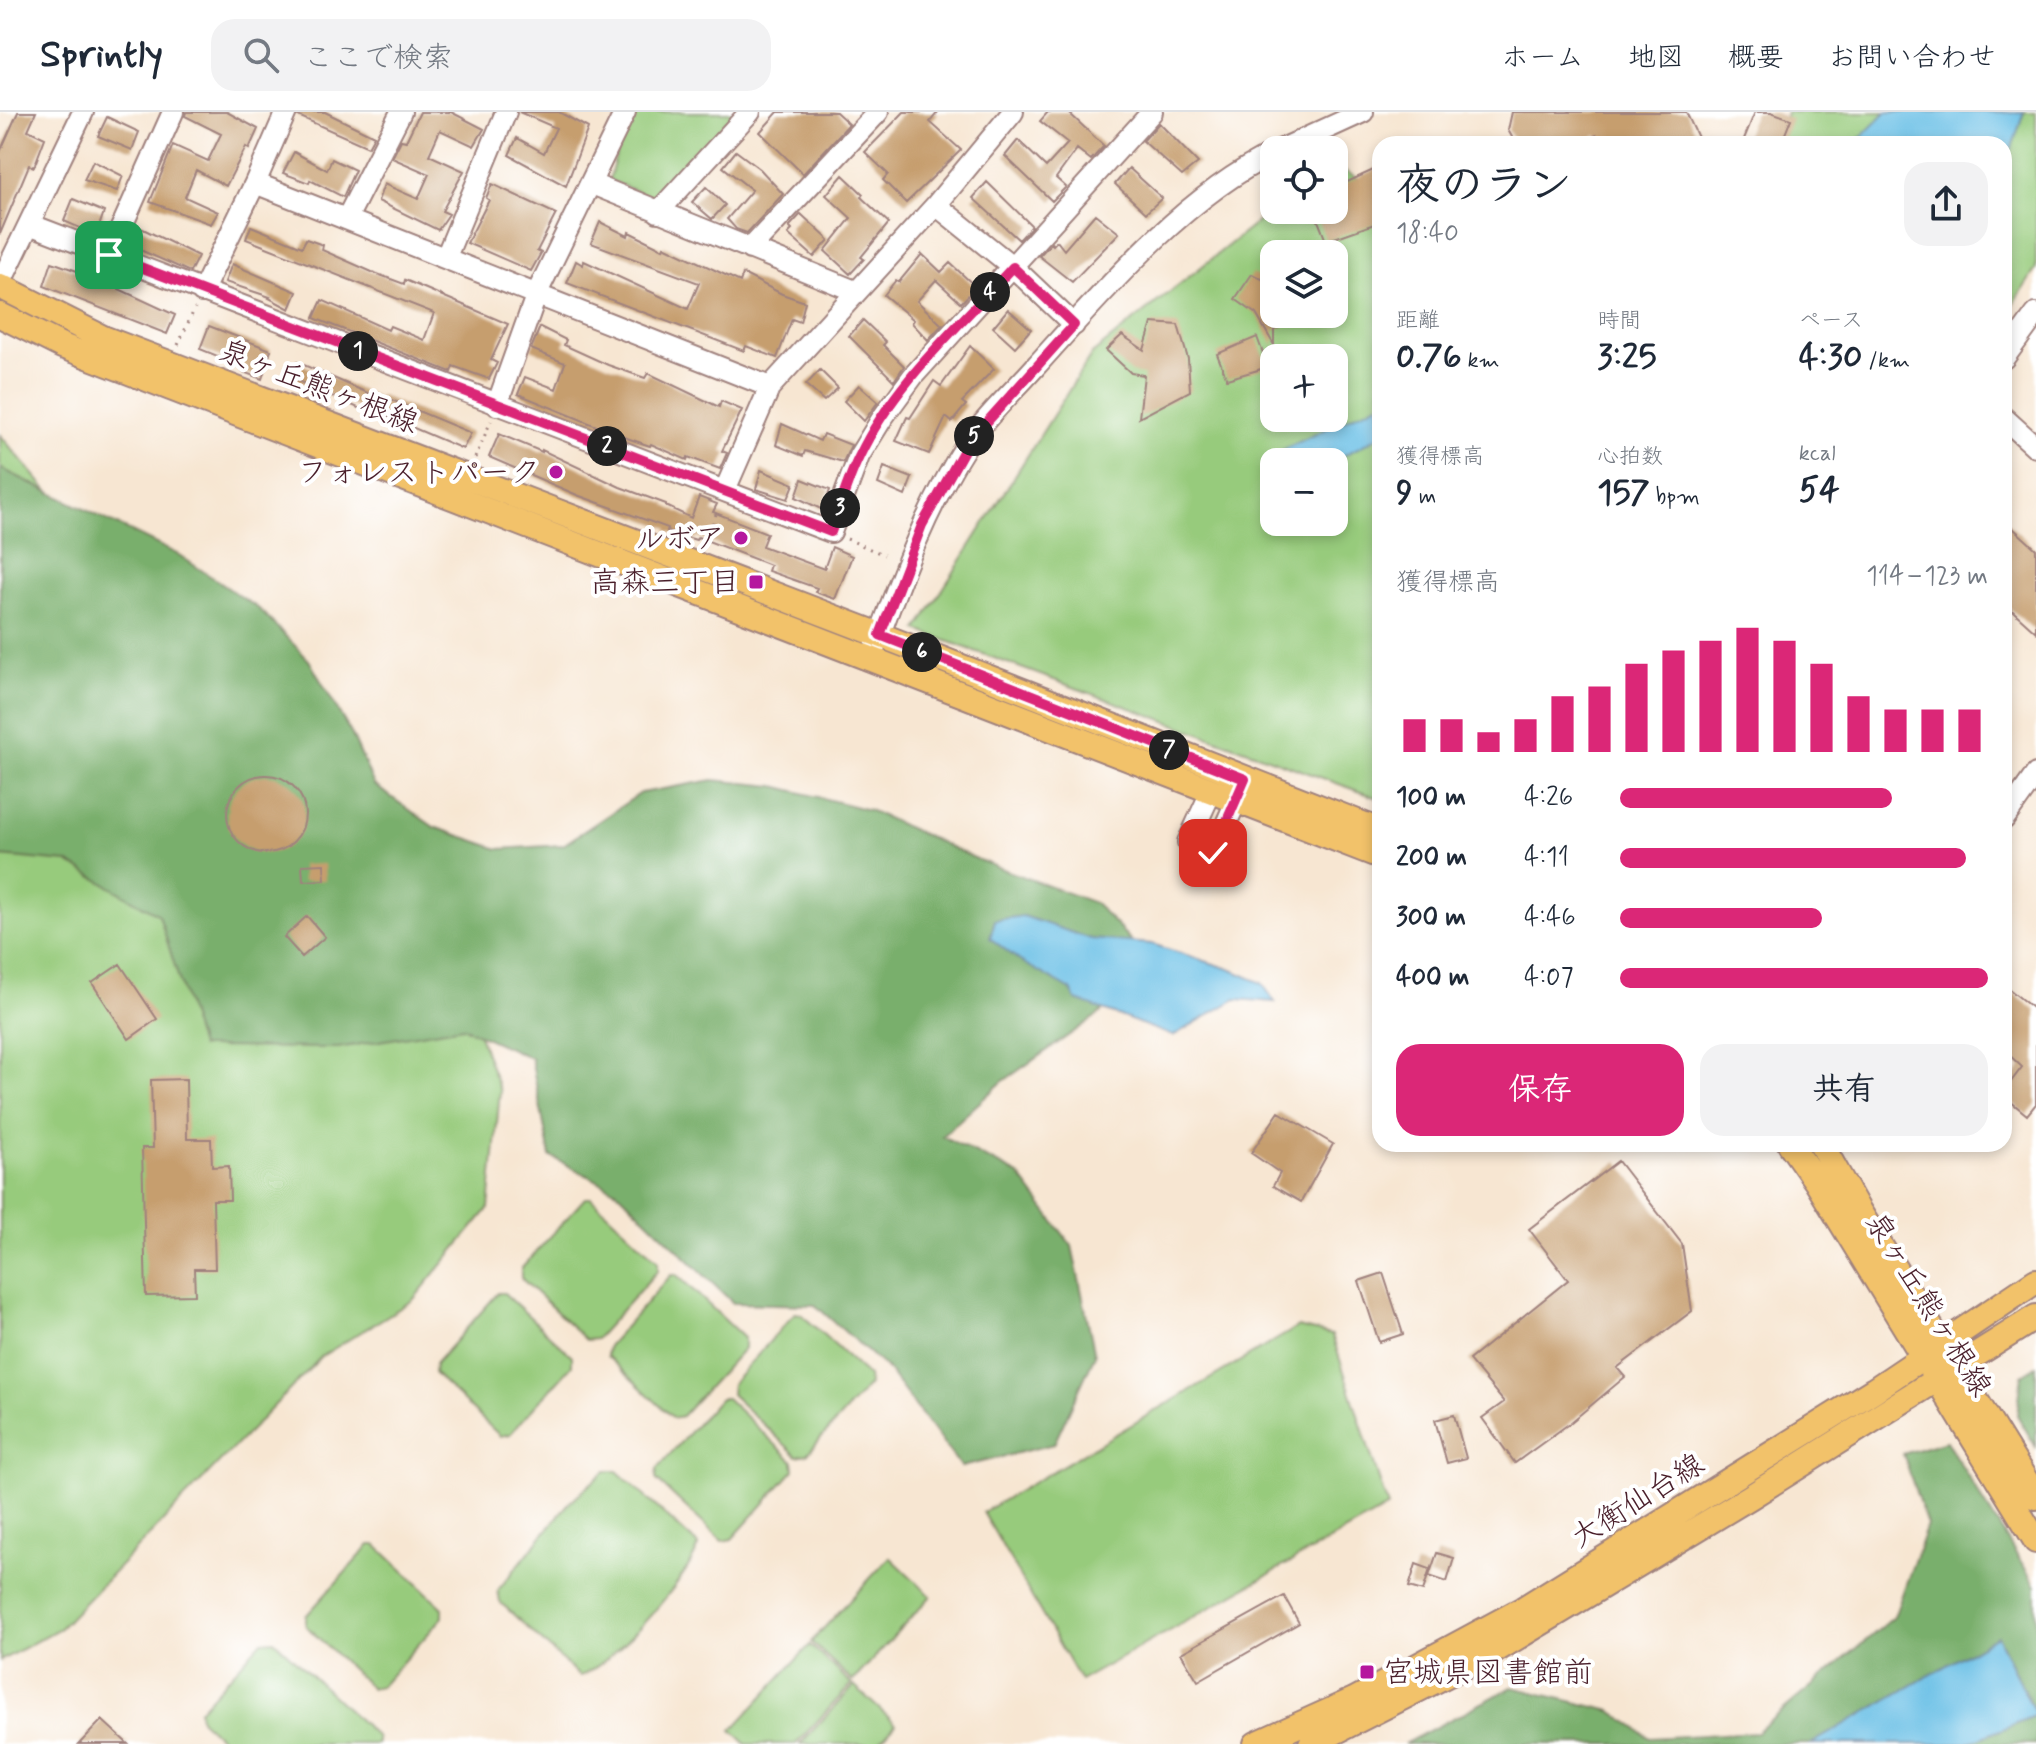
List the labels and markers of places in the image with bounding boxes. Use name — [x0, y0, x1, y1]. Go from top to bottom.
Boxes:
pin — [75, 221, 143, 289]
pin: 4 — [970, 272, 1010, 312]
pin: 1 — [338, 331, 378, 371]
pin: 5 — [954, 416, 994, 456]
pin: 2 — [587, 426, 627, 466]
place label: フォレストパーク — [298, 454, 540, 493]
marker: フォレストパーク — [547, 463, 565, 481]
pin: 3 — [820, 488, 860, 528]
place label: ルボア — [635, 520, 725, 559]
marker: ルボア — [732, 529, 750, 547]
place label: 高森三丁目 — [590, 564, 740, 603]
marker: 高森三丁目 — [747, 573, 765, 591]
pin: 6 — [902, 632, 942, 672]
pin: 7 — [1149, 730, 1189, 770]
pin — [1179, 819, 1247, 887]
place label: 宮城県図書館前 — [1383, 1654, 1593, 1693]
marker: 宮城県図書館前 — [1358, 1663, 1376, 1681]

